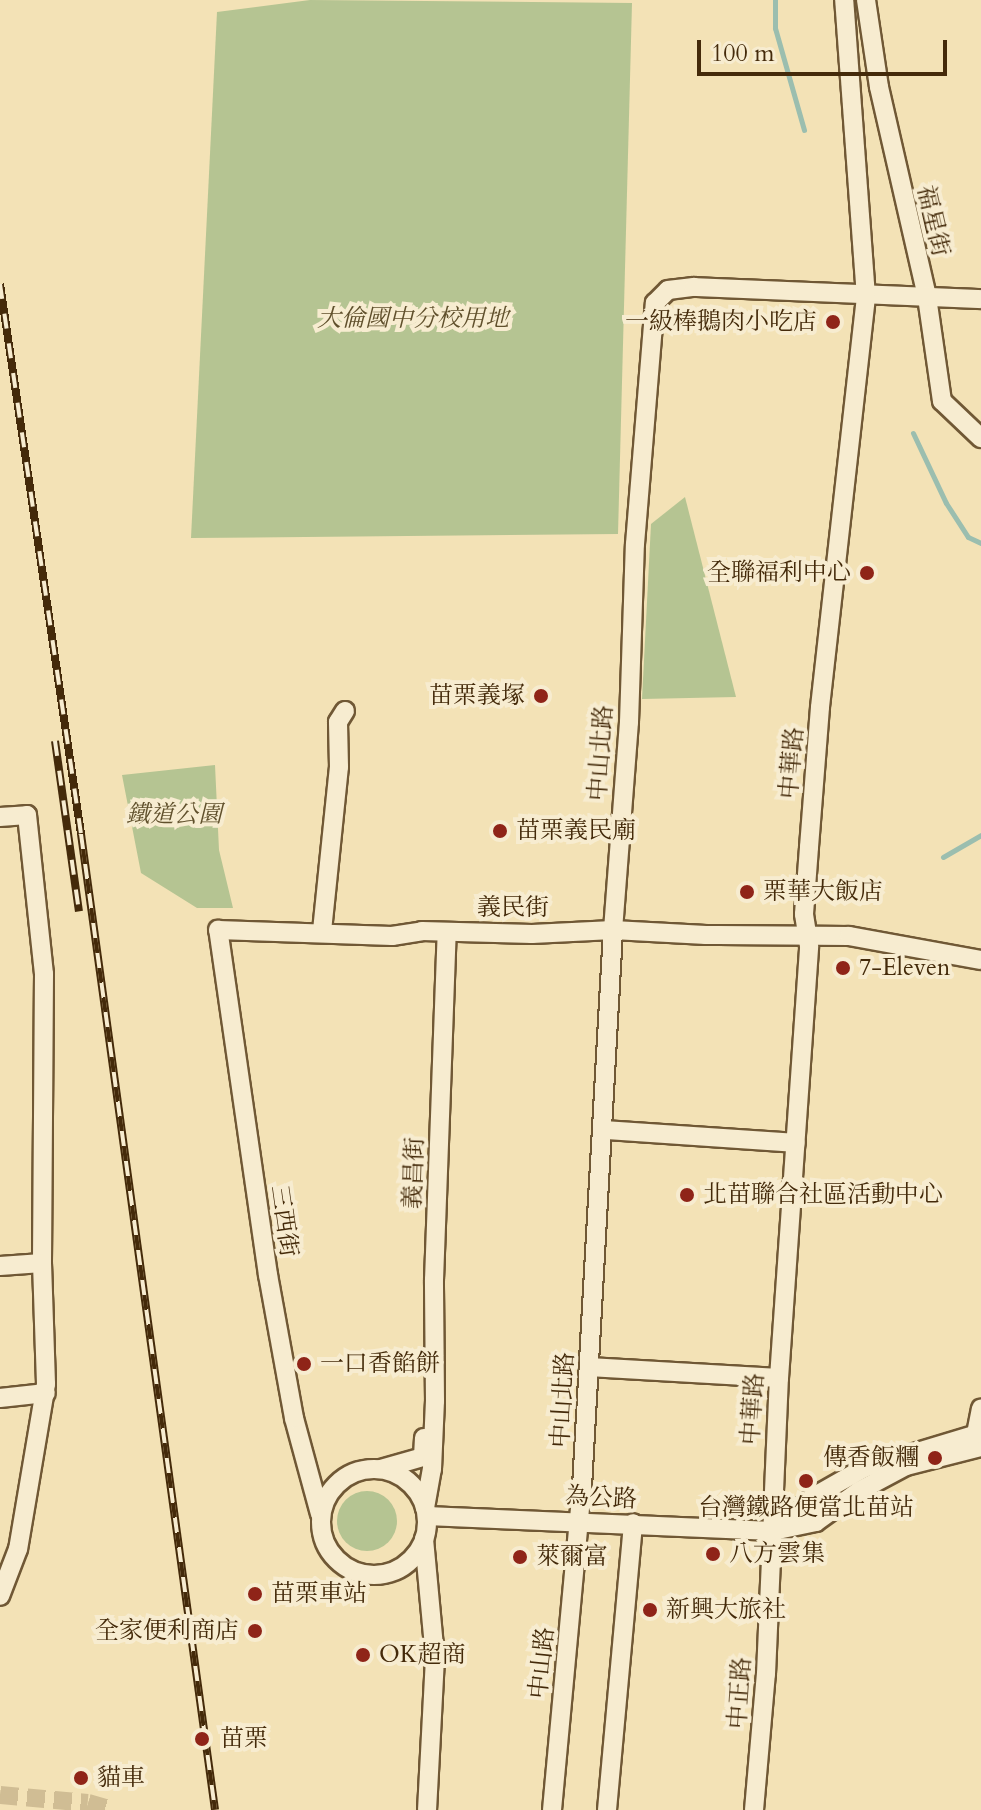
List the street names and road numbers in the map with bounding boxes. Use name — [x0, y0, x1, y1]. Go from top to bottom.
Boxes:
street label: 福星街 — [911, 183, 955, 259]
street label: 中山北路 — [583, 704, 619, 802]
street label: 中華路 — [775, 726, 809, 800]
street label: 義民街 — [477, 894, 549, 922]
street label: 義昌街 — [398, 1137, 430, 1209]
street label: 三西街 — [265, 1183, 303, 1259]
street label: 中山北路 — [546, 1351, 580, 1449]
street label: 中華路 — [736, 1372, 770, 1446]
street label: 為公路 — [564, 1482, 638, 1514]
street label: 中山路 — [524, 1626, 560, 1700]
street label: 中正路 — [723, 1656, 757, 1730]

